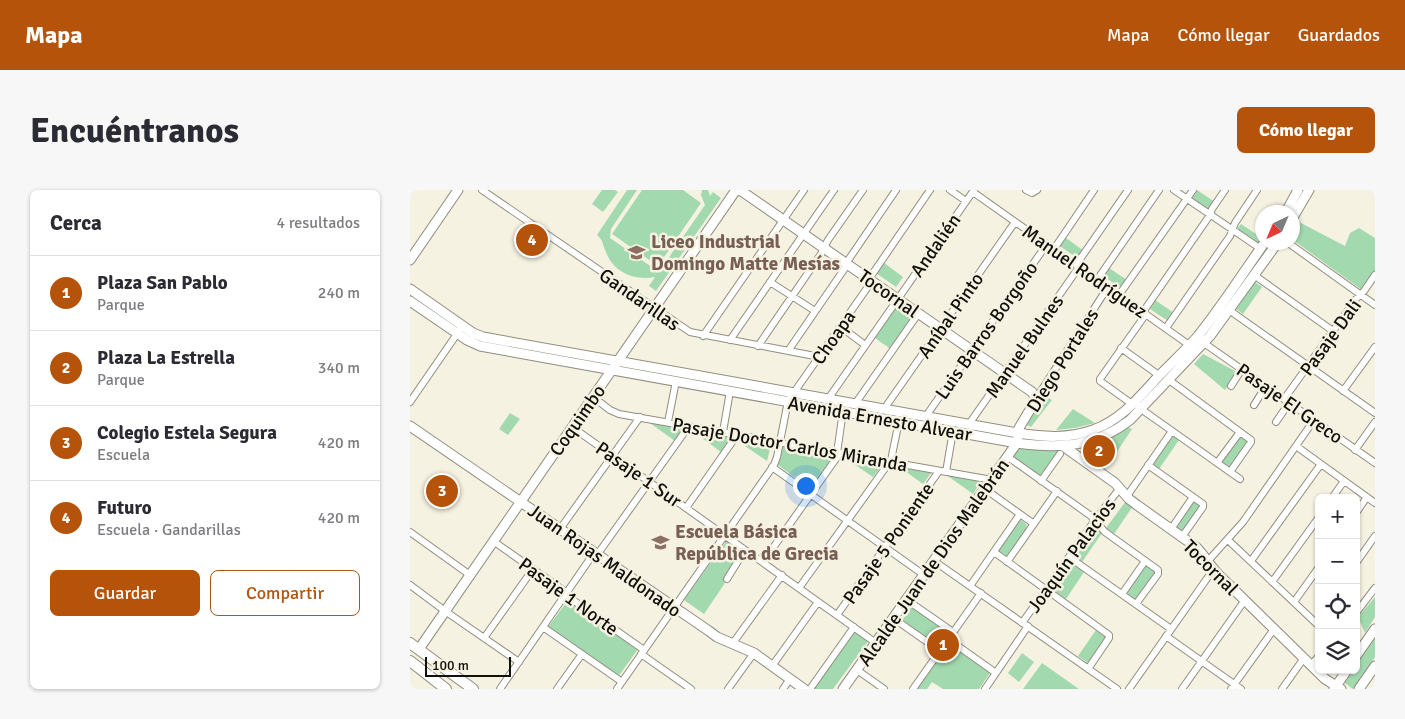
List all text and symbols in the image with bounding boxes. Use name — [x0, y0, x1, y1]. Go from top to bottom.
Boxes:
text: Mapa — [25, 20, 83, 50]
text: Mapa — [1107, 24, 1149, 46]
text: Cómo llegar — [1177, 24, 1270, 46]
text: Guardados — [1298, 24, 1380, 46]
button: Cómo llegar — [1237, 107, 1375, 153]
text: Encuéntranos — [30, 109, 239, 152]
north arrow — [1255, 205, 1300, 250]
street label: Andalién — [905, 209, 966, 282]
text: Cerca — [50, 210, 102, 236]
text: 4 resultados — [277, 213, 360, 233]
street label: Manuel Rodríguez — [1017, 220, 1151, 324]
pin: 4 — [516, 221, 548, 259]
place label: Liceo Industrial Domingo Matte Mesías — [651, 230, 840, 276]
school or university icon: Liceo Industrial Domingo Matte Mesías — [627, 242, 647, 262]
street label: Luis Barros Borgoño — [930, 257, 1043, 404]
street label: Gandarillas — [594, 263, 685, 336]
street label: Tocornal — [853, 264, 924, 323]
street label: Aníbal Pinto — [913, 268, 989, 363]
text: Plaza San Pablo — [97, 271, 228, 295]
text: 1 — [62, 283, 70, 303]
text: 240 m — [318, 283, 360, 303]
street label: Manuel Bulnes — [980, 290, 1069, 403]
street label: Pasaje Dali — [1295, 294, 1367, 381]
text: Parque — [97, 295, 145, 315]
street label: Diego Portales — [1021, 304, 1104, 417]
street label: Choapa — [806, 306, 861, 369]
text: Plaza La Estrella — [97, 346, 235, 370]
text: 2 — [62, 358, 70, 378]
text: 340 m — [318, 358, 360, 378]
street label: Pasaje El Greco — [1232, 358, 1347, 449]
text: Parque — [97, 370, 145, 390]
street label: Coquimbo — [545, 380, 611, 461]
street label: Avenida Ernesto Alvear — [786, 391, 974, 447]
street label: Pasaje Doctor Carlos Miranda — [670, 412, 909, 478]
text: Colegio Estela Segura — [97, 421, 277, 445]
pin: 2 — [1083, 432, 1115, 470]
text: 3 — [62, 433, 70, 453]
text: 420 m — [318, 433, 360, 453]
street label: Pasaje 1 Sur — [591, 436, 686, 513]
text: Escuela — [97, 445, 150, 465]
street label: Alcalde Juan de Dios Malebrán — [853, 454, 1015, 671]
pin: 3 — [426, 472, 458, 510]
your location — [793, 473, 819, 499]
street label: Pasaje 5 Poniente — [838, 478, 940, 609]
street label: Joaquín Palacios — [1022, 494, 1121, 618]
map controls — [1315, 494, 1360, 674]
button: + — [1315, 494, 1360, 539]
text: Futuro — [97, 496, 152, 520]
street label: Juan Rojas Maldonado — [523, 499, 686, 623]
text: 4 — [62, 508, 70, 528]
text: 420 m — [318, 508, 360, 528]
text: Escuela · Gandarillas — [97, 520, 241, 540]
place label: Escuela Básica República de Grecia — [675, 520, 839, 566]
school or university icon: Escuela Básica República de Grecia — [651, 532, 671, 552]
street label: Tocornal — [1177, 535, 1243, 601]
button: − — [1315, 539, 1360, 584]
street label: Pasaje 1 Norte — [514, 553, 623, 641]
button: Guardar — [50, 570, 200, 616]
button: Compartir — [210, 570, 360, 616]
button: locate — [1315, 584, 1360, 629]
pin: 1 — [927, 626, 959, 664]
button: layers — [1315, 629, 1360, 674]
scale bar — [425, 654, 511, 677]
text: 100 m — [432, 657, 469, 674]

